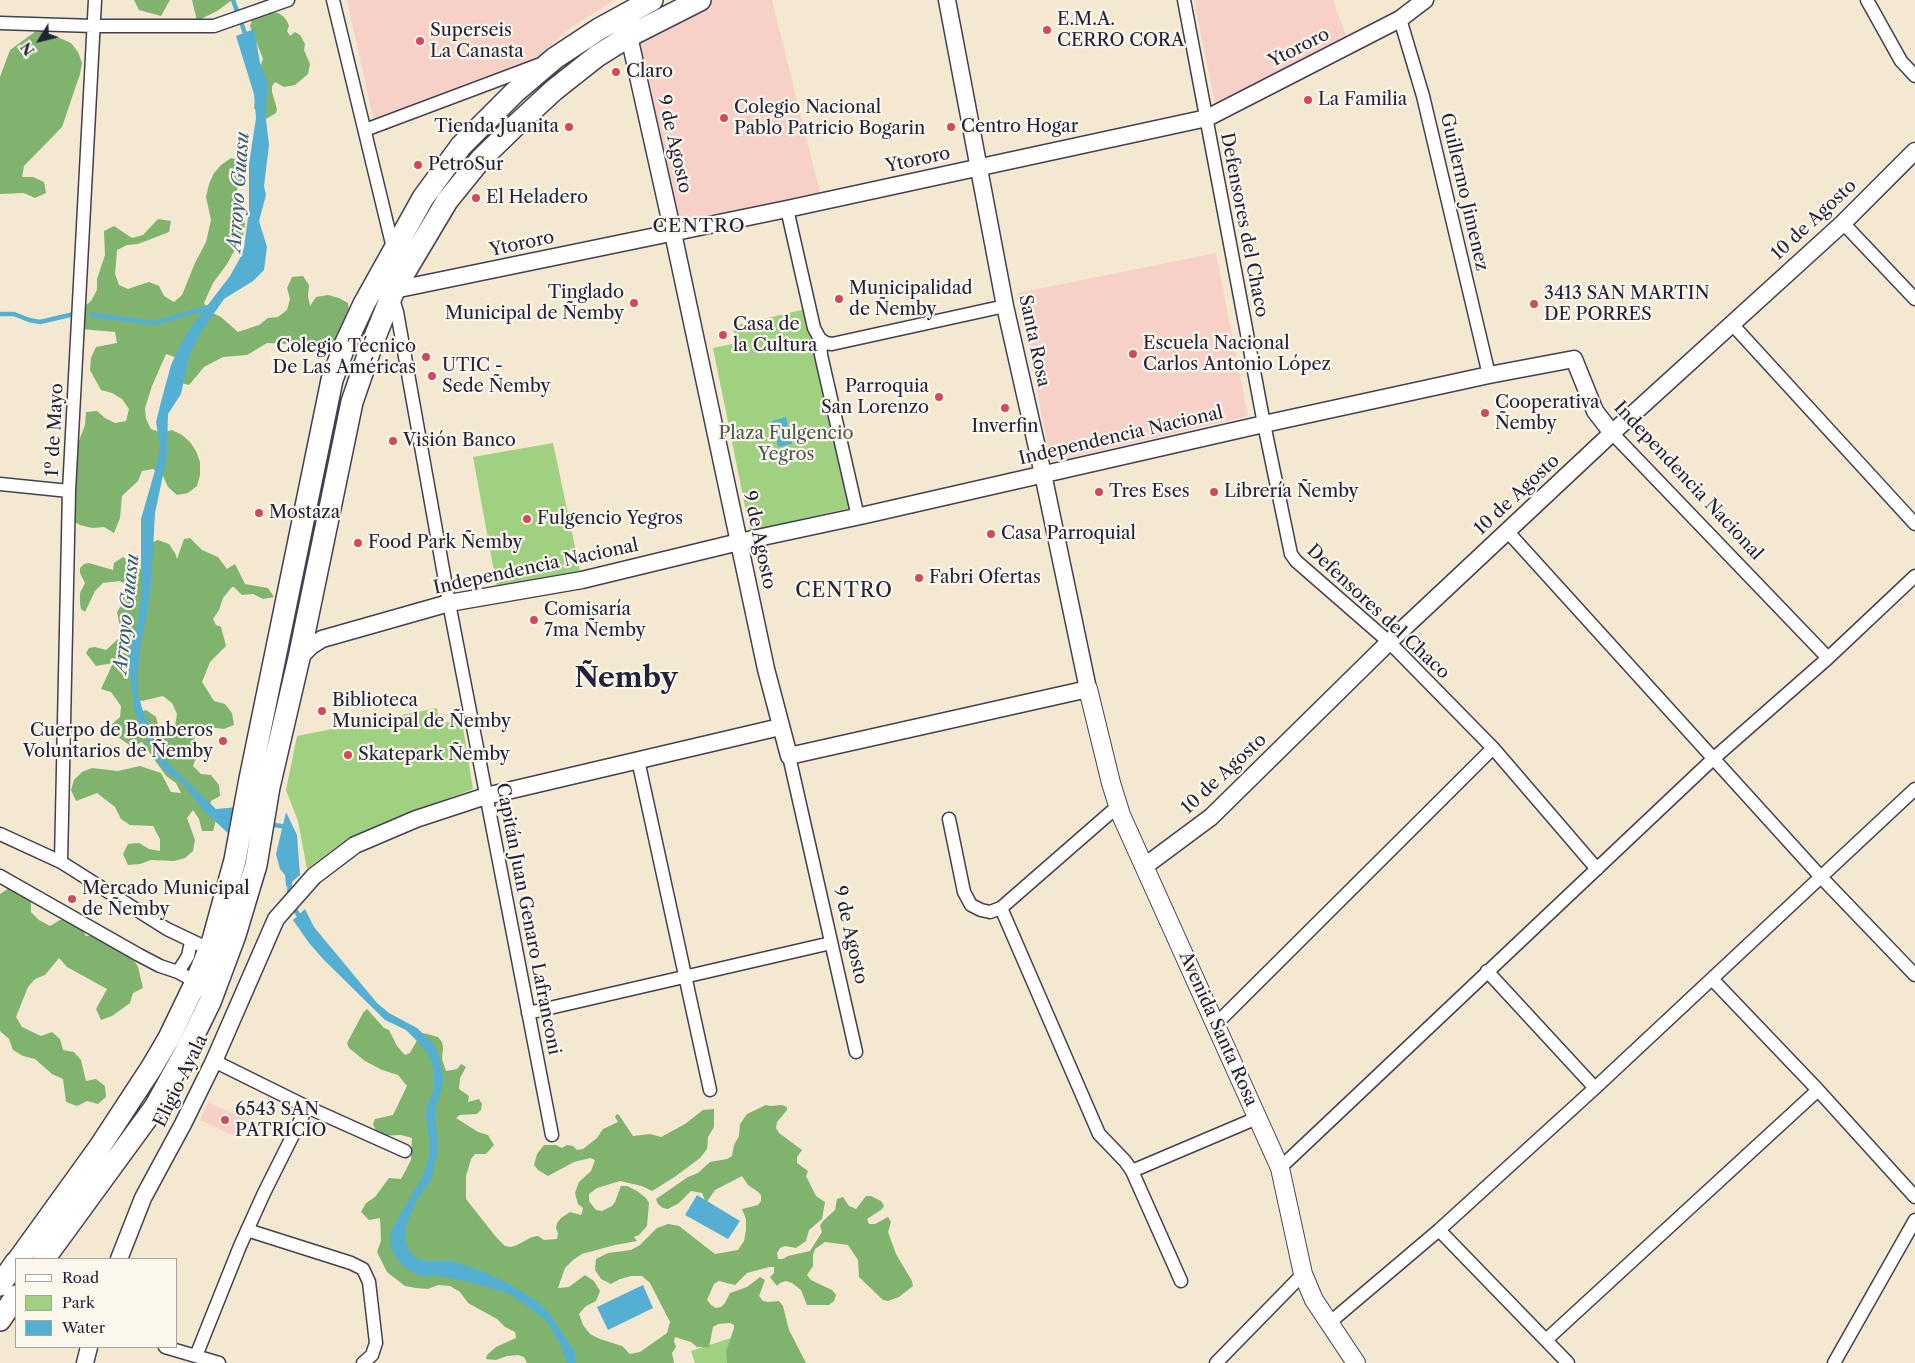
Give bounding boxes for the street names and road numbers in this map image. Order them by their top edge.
street label: Ytororo [1265,23,1333,73]
street label: 9 de Agosto [652,93,696,195]
street label: Guillermo Jimenez [1435,111,1493,273]
street label: Defensores del Chaco [1216,131,1272,319]
street label: Ytororo [884,143,952,177]
street label: 10 de Agosto [1767,175,1861,265]
street label: Ytororo [488,227,556,261]
street label: Santa Rosa [1014,293,1054,389]
street label: 1º de Mayo [42,383,68,477]
street label: Independencia Nacional [1609,397,1767,565]
street label: Independencia Nacional [1017,402,1225,470]
street label: 10 de Agosto [1470,450,1564,540]
street label: 9 de Agosto [738,489,780,591]
street label: Independencia Nacional [432,535,640,599]
street label: Defensores del Chaco [1302,540,1454,684]
street label: 10 de Agosto [1177,729,1271,819]
street label: Capitán Juan Genaro Lafranconi [491,781,565,1057]
street label: 9 de Agosto [828,884,872,986]
street label: Avenida Santa Rosa [1174,948,1262,1110]
street label: Eligio Ayala [149,1031,213,1131]

